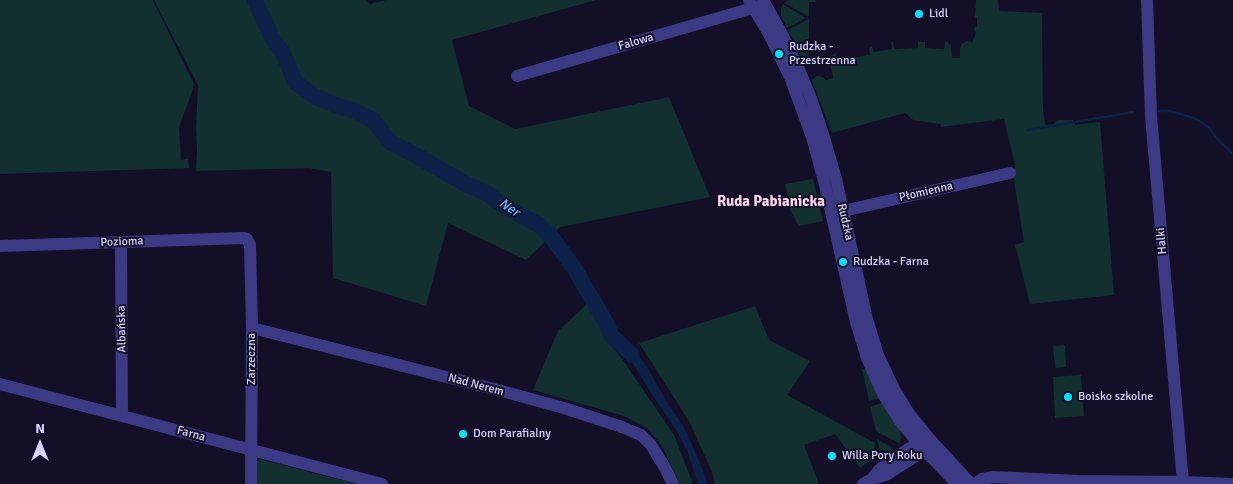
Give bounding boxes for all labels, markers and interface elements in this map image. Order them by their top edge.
place label: Lidl [929,7,948,21]
marker: Lidl [913,8,925,20]
street label: Falowa [617,30,655,54]
place label: Rudzka - Przestrzenna [789,40,856,68]
marker: Rudzka - Przestrzenna [773,48,785,60]
street label: Płomienna [898,179,954,205]
district label: Ruda Pabianicka [717,193,825,211]
water label: Ner [495,195,523,221]
street label: Rudzka [834,202,856,242]
street label: Halki [1154,227,1170,255]
street label: Pozioma [100,234,144,250]
place label: Rudzka - Farna [853,255,929,269]
marker: Rudzka - Farna [837,256,849,268]
street label: Albańska [114,305,130,353]
street label: Zarzeczna [245,333,259,385]
street label: Nad Nerem [447,371,505,399]
place label: Boisko szkolne [1078,390,1153,404]
marker: Boisko szkolne [1062,391,1074,403]
north arrow [15,419,65,469]
text: N [35,420,45,437]
street label: Farna [175,423,207,445]
place label: Dom Parafialny [473,427,551,441]
marker: Dom Parafialny [457,428,469,440]
place label: Willa Pory Roku [842,449,922,463]
marker: Willa Pory Roku [826,450,838,462]

